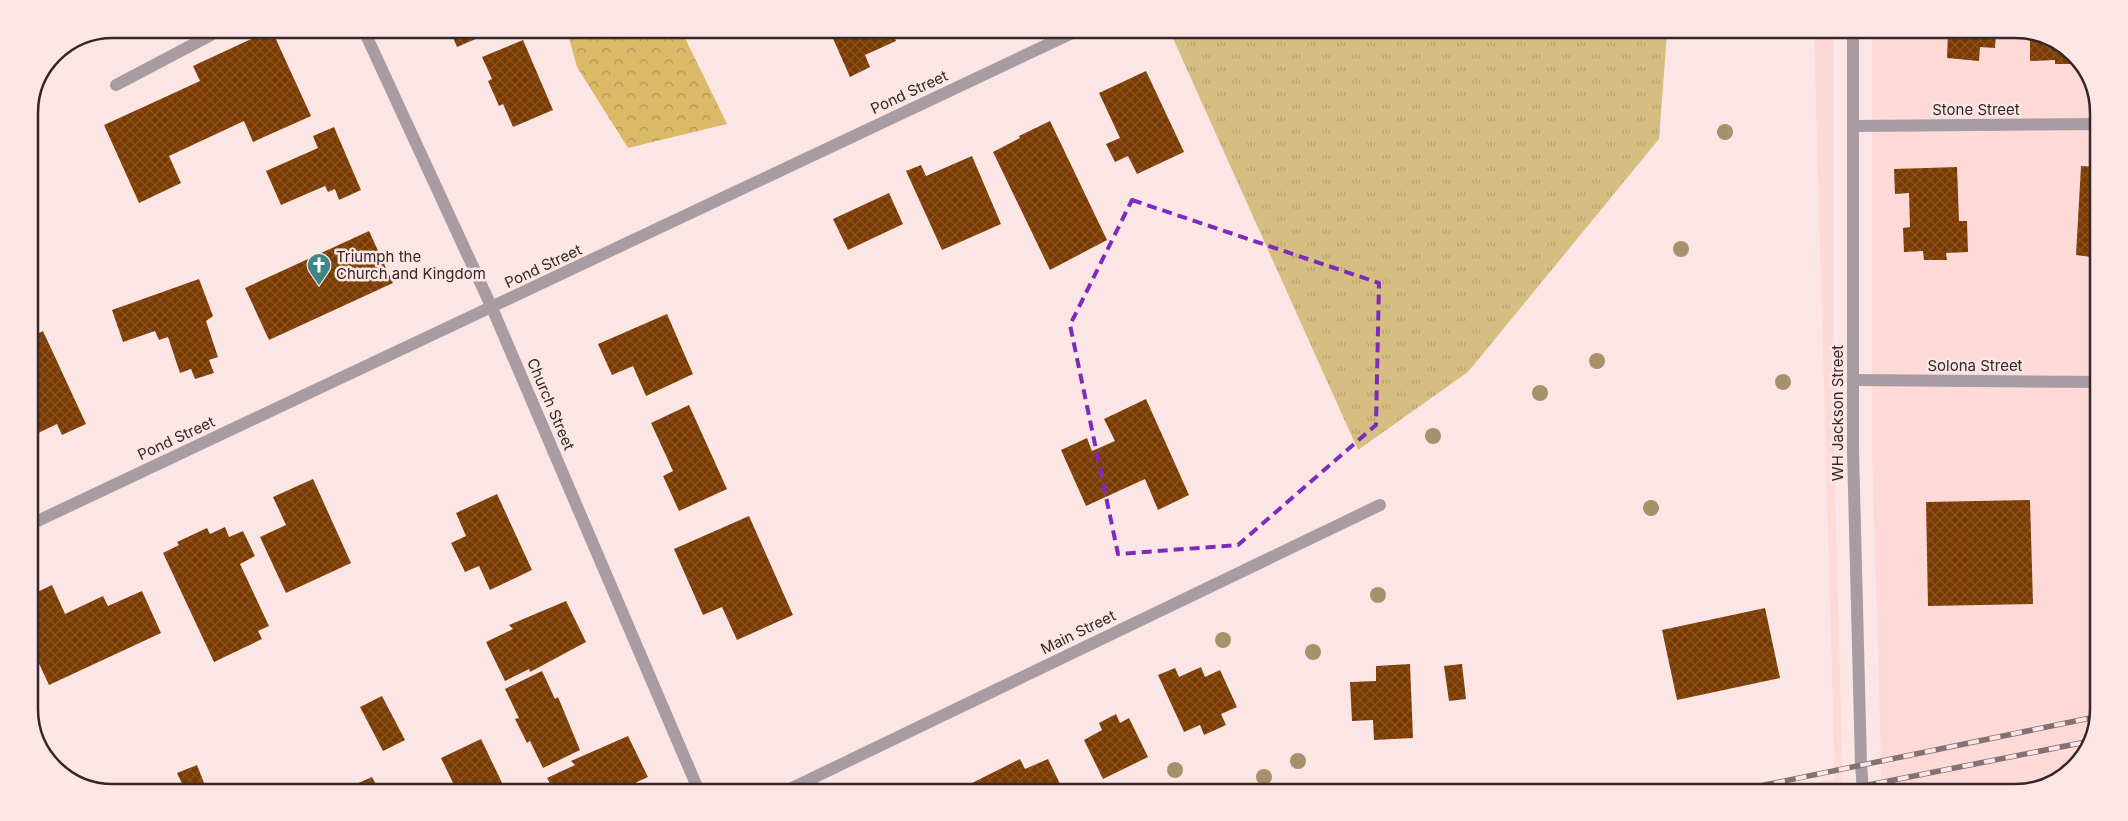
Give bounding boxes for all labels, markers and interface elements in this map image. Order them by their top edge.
street label: Pond Street [867,66,951,118]
street label: Stone Street [1932,100,2020,119]
street label: Pond Street [501,240,585,292]
place label: Triumph the Church and Kingdom [336,247,486,283]
church icon: Triumph the Church and Kingdom [306,252,332,286]
street label: WH Jackson Street [1828,345,1847,481]
street label: Church Street [523,355,579,453]
street label: Solona Street [1927,356,2023,375]
street label: Pond Street [134,412,218,464]
street label: Main Street [1037,606,1119,658]

